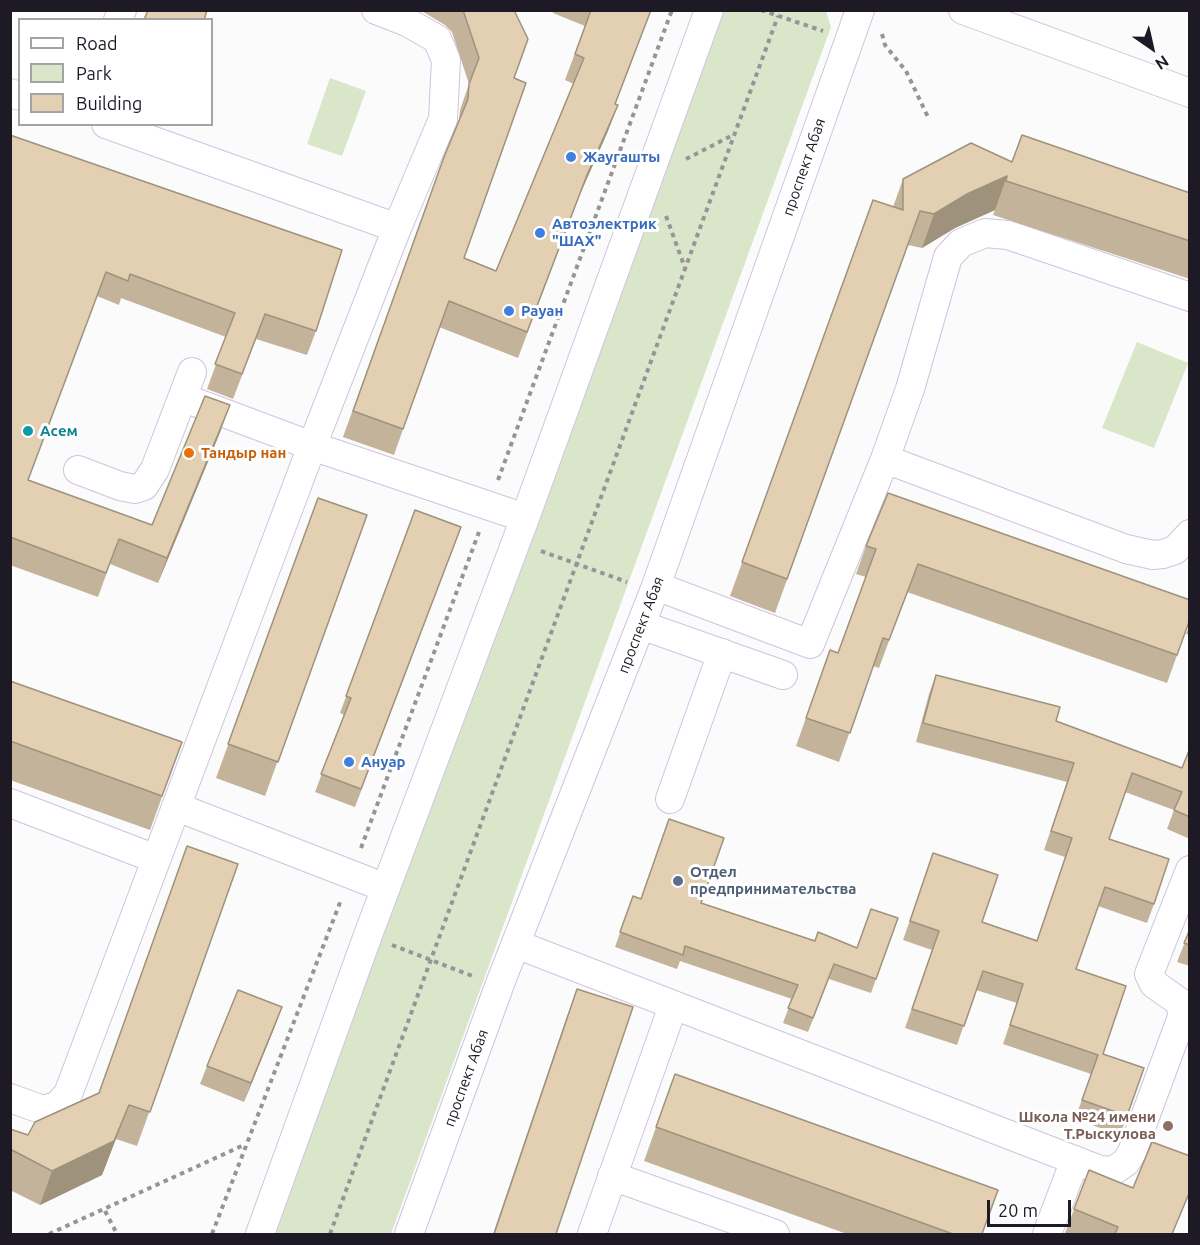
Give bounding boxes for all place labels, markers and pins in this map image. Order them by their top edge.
place label: Жаугашты [583,148,660,166]
marker: Жаугашты [564,150,578,164]
place label: Автоэлектрик "ШАХ" [552,215,656,250]
marker: Автоэлектрик "ШАХ" [533,226,547,240]
place label: Рауан [521,302,563,320]
marker: Рауан [502,304,516,318]
place label: Асем [40,422,78,440]
marker: Асем [21,424,35,438]
place label: Тандыр нан [201,444,286,462]
marker: Тандыр нан [182,446,196,460]
place label: Ануар [361,753,406,771]
marker: Ануар [342,755,356,769]
place label: Отдел предпринимательства [690,863,856,898]
marker: Отдел предпринимательства [671,874,685,888]
place label: Школа №24 имени Т.Рыскулова [1018,1108,1156,1143]
marker: Школа №24 имени Т.Рыскулова [1161,1119,1175,1133]

